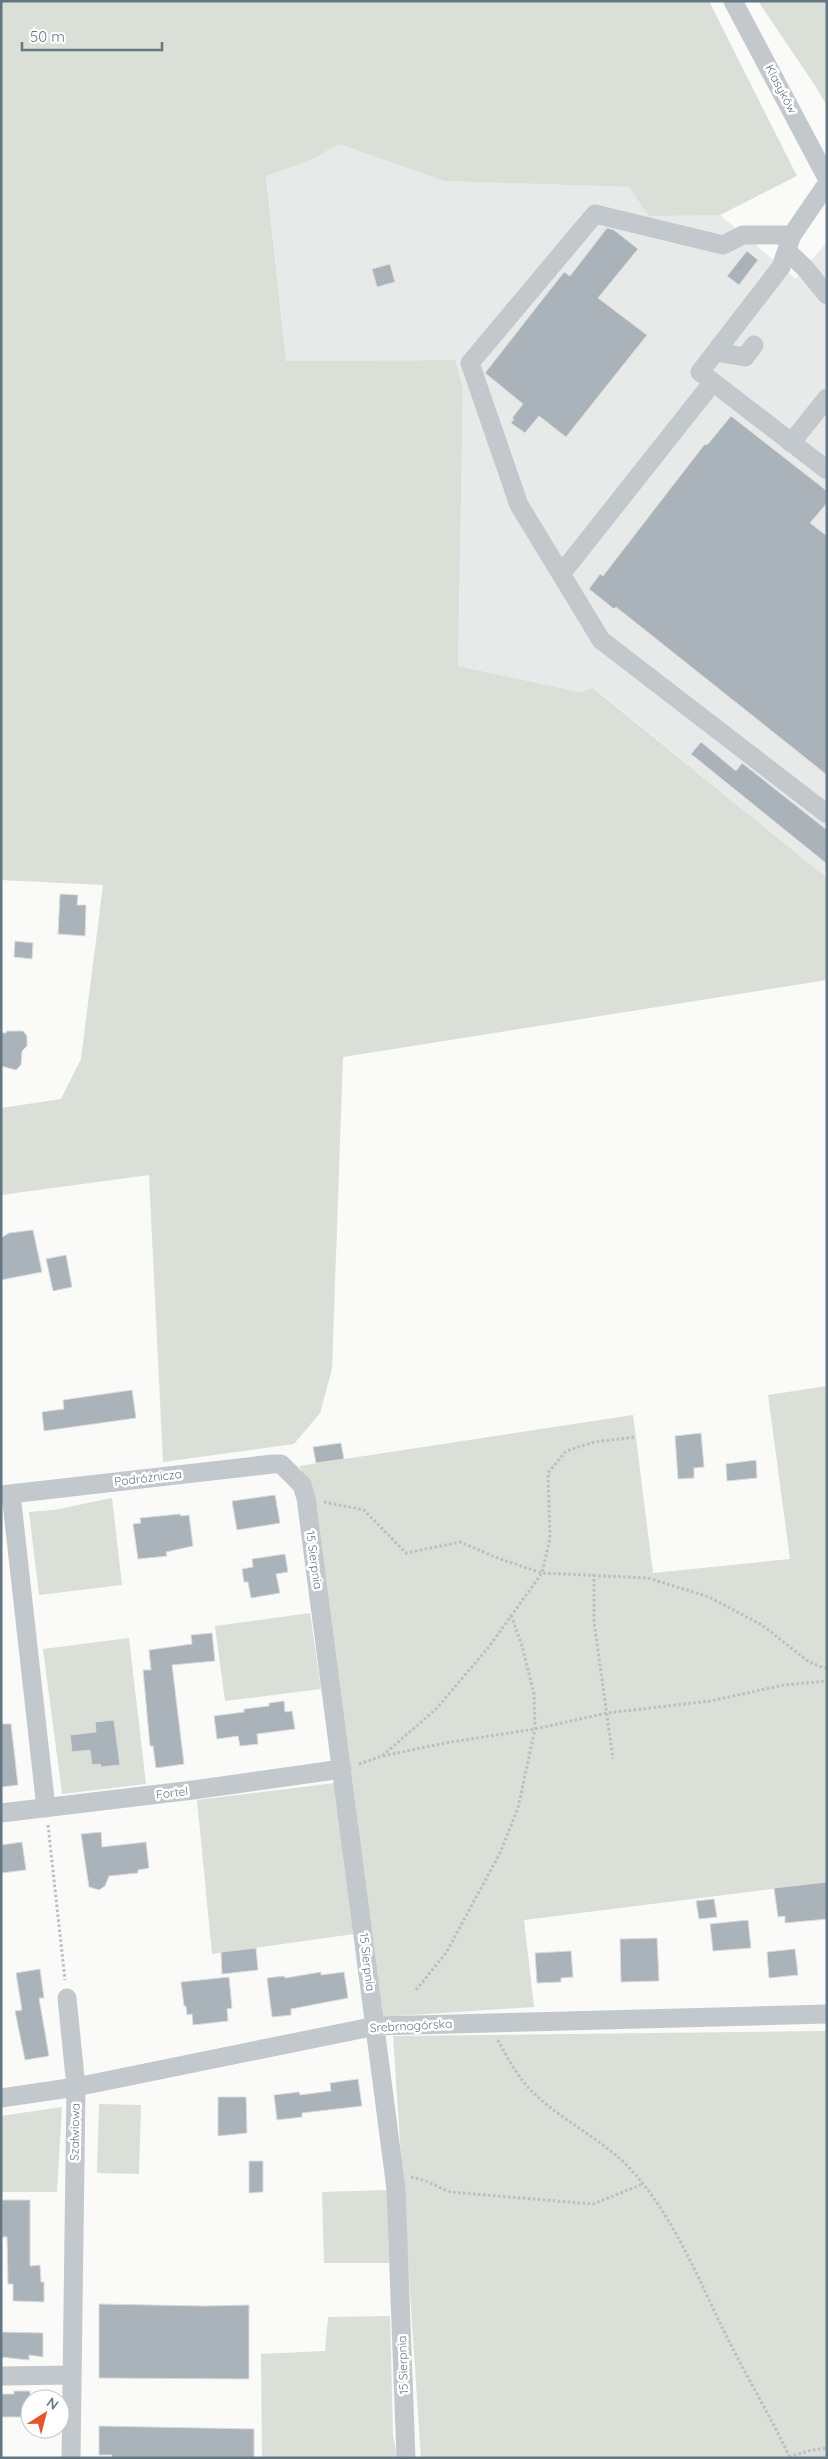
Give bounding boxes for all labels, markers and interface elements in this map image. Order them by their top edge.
scale bar [22,20,162,52]
text: 50 m [30,27,65,46]
street label: Klasyków [762,62,801,116]
street label: Podróżnicza [113,1466,183,1489]
street label: 15 Sierpnia [303,1530,326,1590]
street label: Fortel [155,1783,189,1802]
street label: 15 Sierpnia [356,1932,379,1992]
street label: Srebrnogórska [369,2016,453,2035]
street label: Szałwiowa [66,2103,83,2161]
street label: 15 Sierpnia [394,2335,411,2395]
north arrow [20,2389,70,2439]
text: N [43,2393,62,2414]

